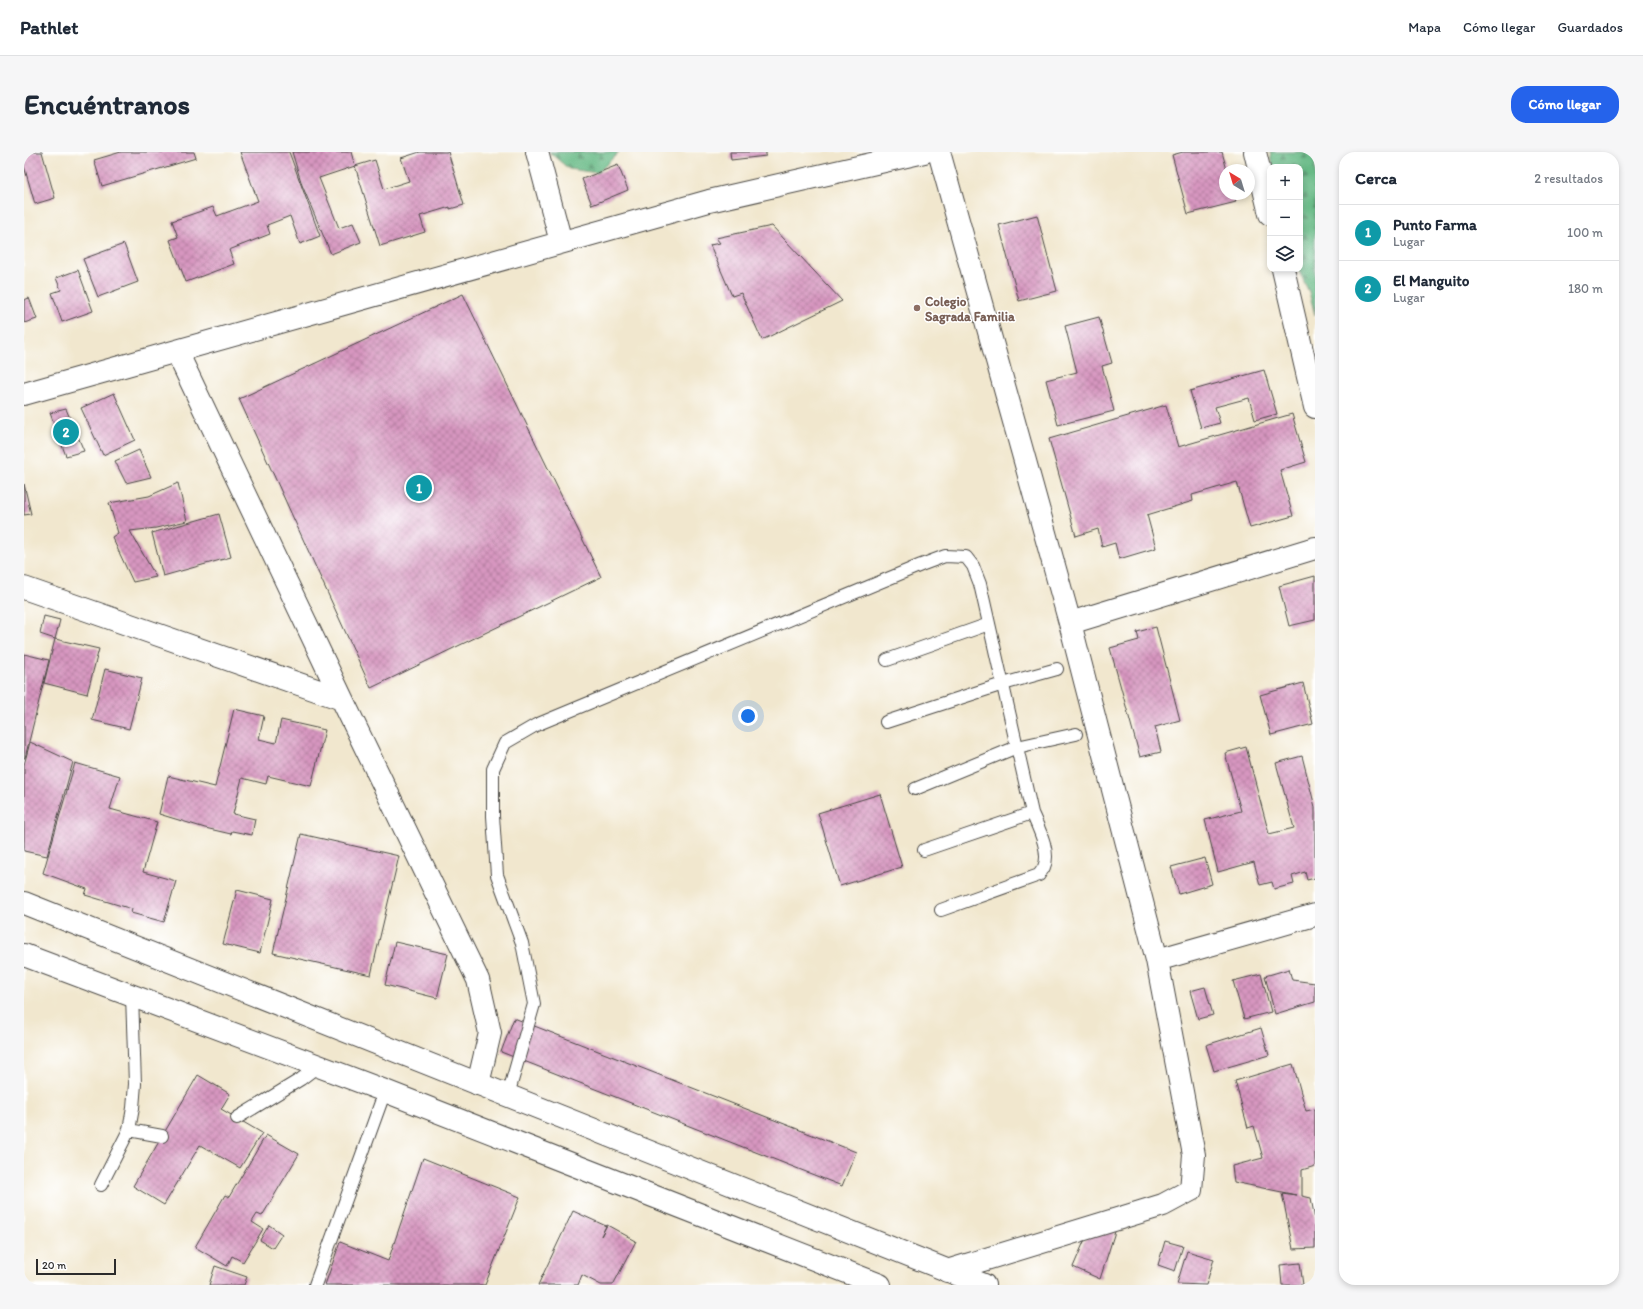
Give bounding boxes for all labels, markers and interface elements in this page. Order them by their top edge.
text: Pathlet [20,16,78,39]
text: Mapa [1408,19,1441,36]
text: Cómo llegar [1463,19,1535,36]
text: Guardados [1557,19,1623,36]
button: Cómo llegar [1511,86,1619,123]
text: Encuéntranos [24,87,190,121]
north arrow [1219,164,1255,200]
map controls [1267,164,1303,272]
button: + [1267,164,1303,200]
text: Cerca [1355,168,1397,188]
text: 2 resultados [1534,171,1603,186]
button: − [1267,200,1303,236]
text: Punto Farma [1393,216,1477,234]
text: 1 [1365,225,1371,240]
text: 100 m [1567,225,1603,240]
text: Lugar [1393,234,1425,249]
button: layers [1267,236,1303,272]
text: El Manguito [1393,272,1470,290]
text: 2 [1365,281,1371,296]
text: 180 m [1568,281,1603,296]
text: Lugar [1393,290,1425,305]
place label: Colegio Sagrada Familia [925,294,1015,325]
marker: Colegio Sagrada Familia [912,303,922,313]
pin: 2 [53,417,79,447]
pin: 1 [406,473,432,503]
your location [738,706,758,726]
scale bar [36,1257,116,1276]
text: 20 m [42,1259,66,1272]

